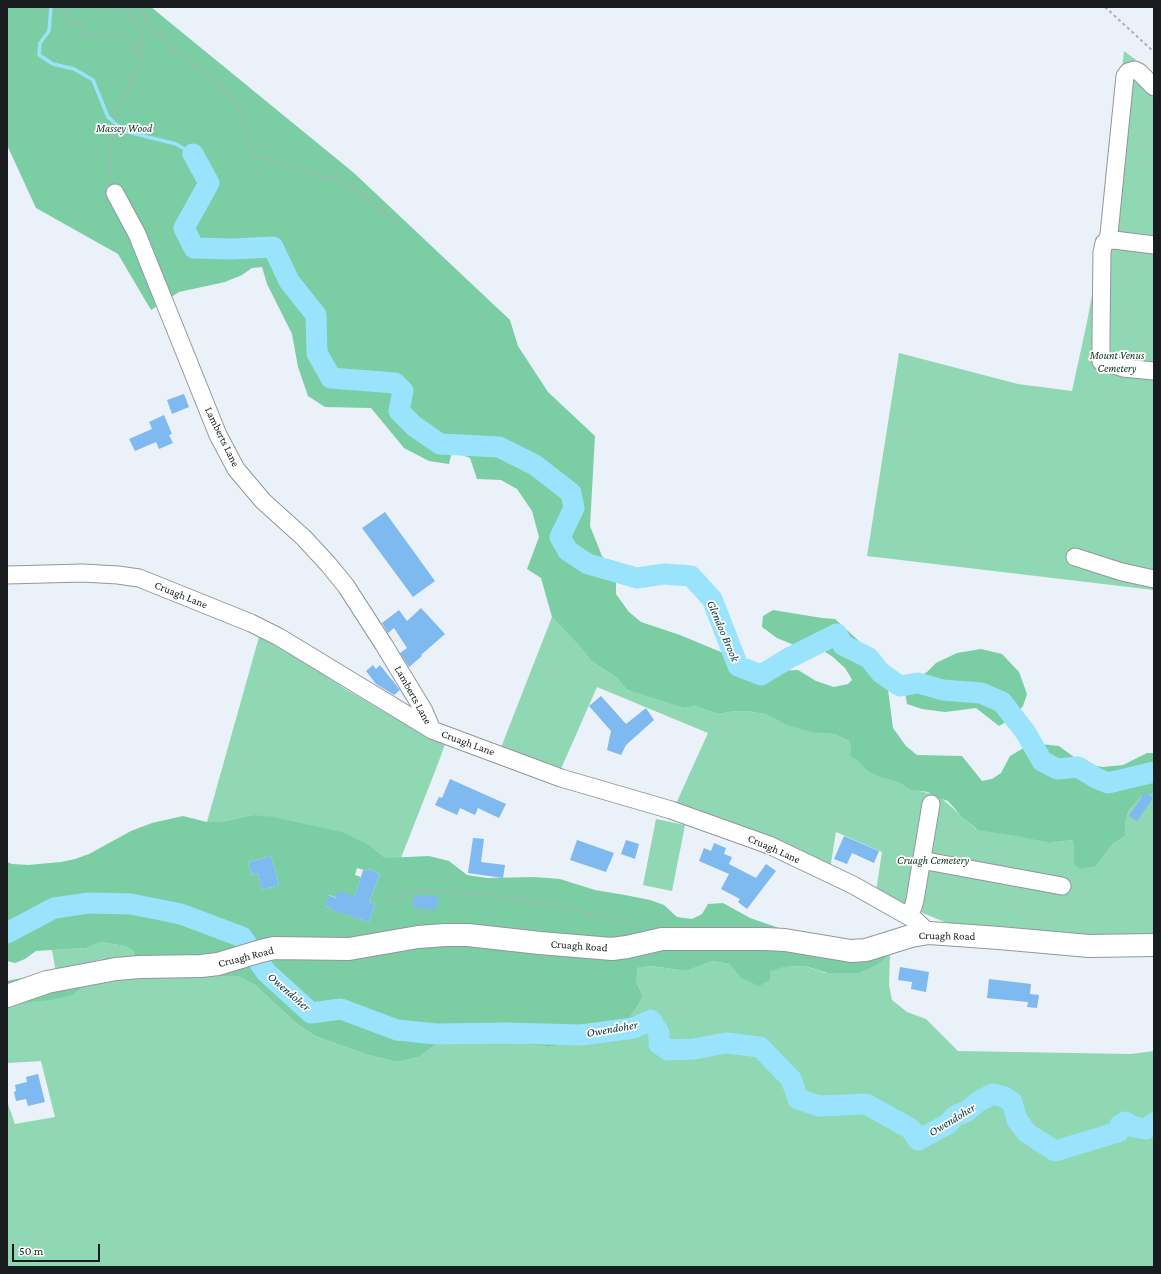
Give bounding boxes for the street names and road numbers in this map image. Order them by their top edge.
street label: Lamberts Lane [202,405,242,469]
street label: Cruagh Lane [153,578,209,612]
street label: Lamberts Lane [391,663,435,727]
street label: Cruagh Lane [439,727,497,759]
street label: Cruagh Lane [746,832,802,866]
street label: Cruagh Road [918,929,976,943]
street label: Cruagh Road [550,937,608,955]
street label: Cruagh Road [217,944,275,970]

